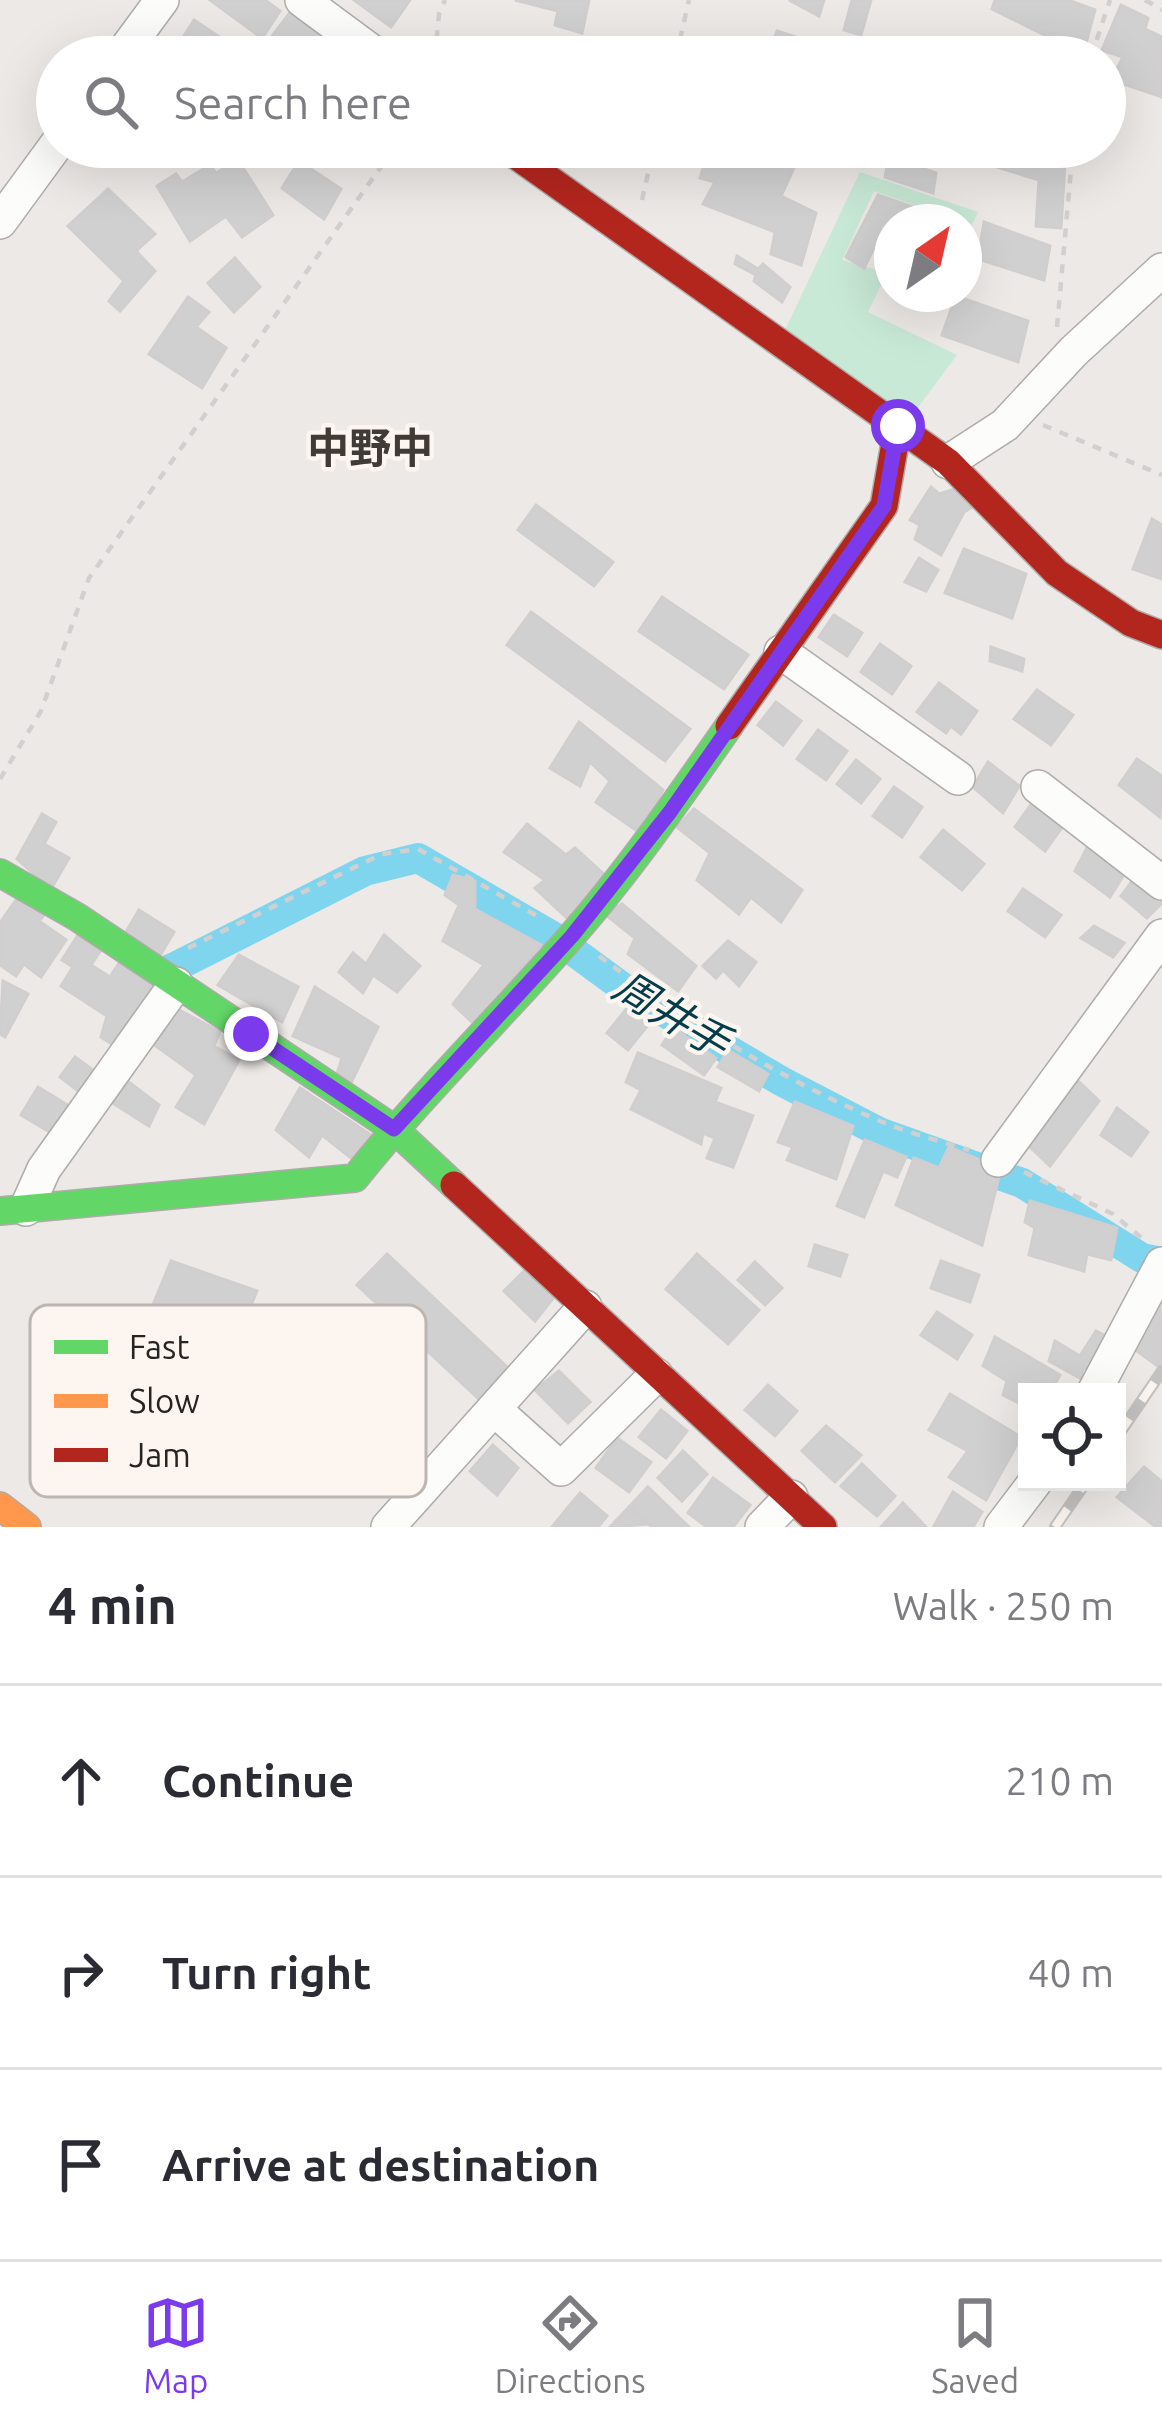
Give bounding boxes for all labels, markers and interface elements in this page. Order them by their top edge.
search box [36,36,1126,168]
icon: search [78,69,144,135]
text: Search here [174,77,412,128]
north arrow [874,204,982,312]
route start [871,399,925,453]
district label: 中野中 [307,424,433,471]
water label: 周井手 [606,961,741,1068]
route end [224,1007,278,1061]
legend [30,1305,426,1497]
text: Fast [129,1328,189,1365]
text: Slow [129,1382,200,1419]
map controls [1018,1383,1126,1491]
button: locate [1018,1383,1126,1491]
text: Jam [129,1436,191,1473]
text: 4 min [48,1576,177,1634]
text: Walk · 250 m [893,1584,1114,1627]
icon: ahead [48,1748,114,1814]
text: Continue [162,1755,354,1806]
text: 210 m [1005,1759,1114,1802]
icon: right [48,1940,114,2006]
text: Turn right [162,1947,371,1998]
text: 40 m [1027,1951,1114,1994]
icon: arrive [48,2132,114,2198]
text: Arrive at destination [162,2139,599,2190]
tab: Map [143,2290,209,2399]
tab: Directions [495,2290,645,2399]
tab: Saved [931,2290,1019,2399]

